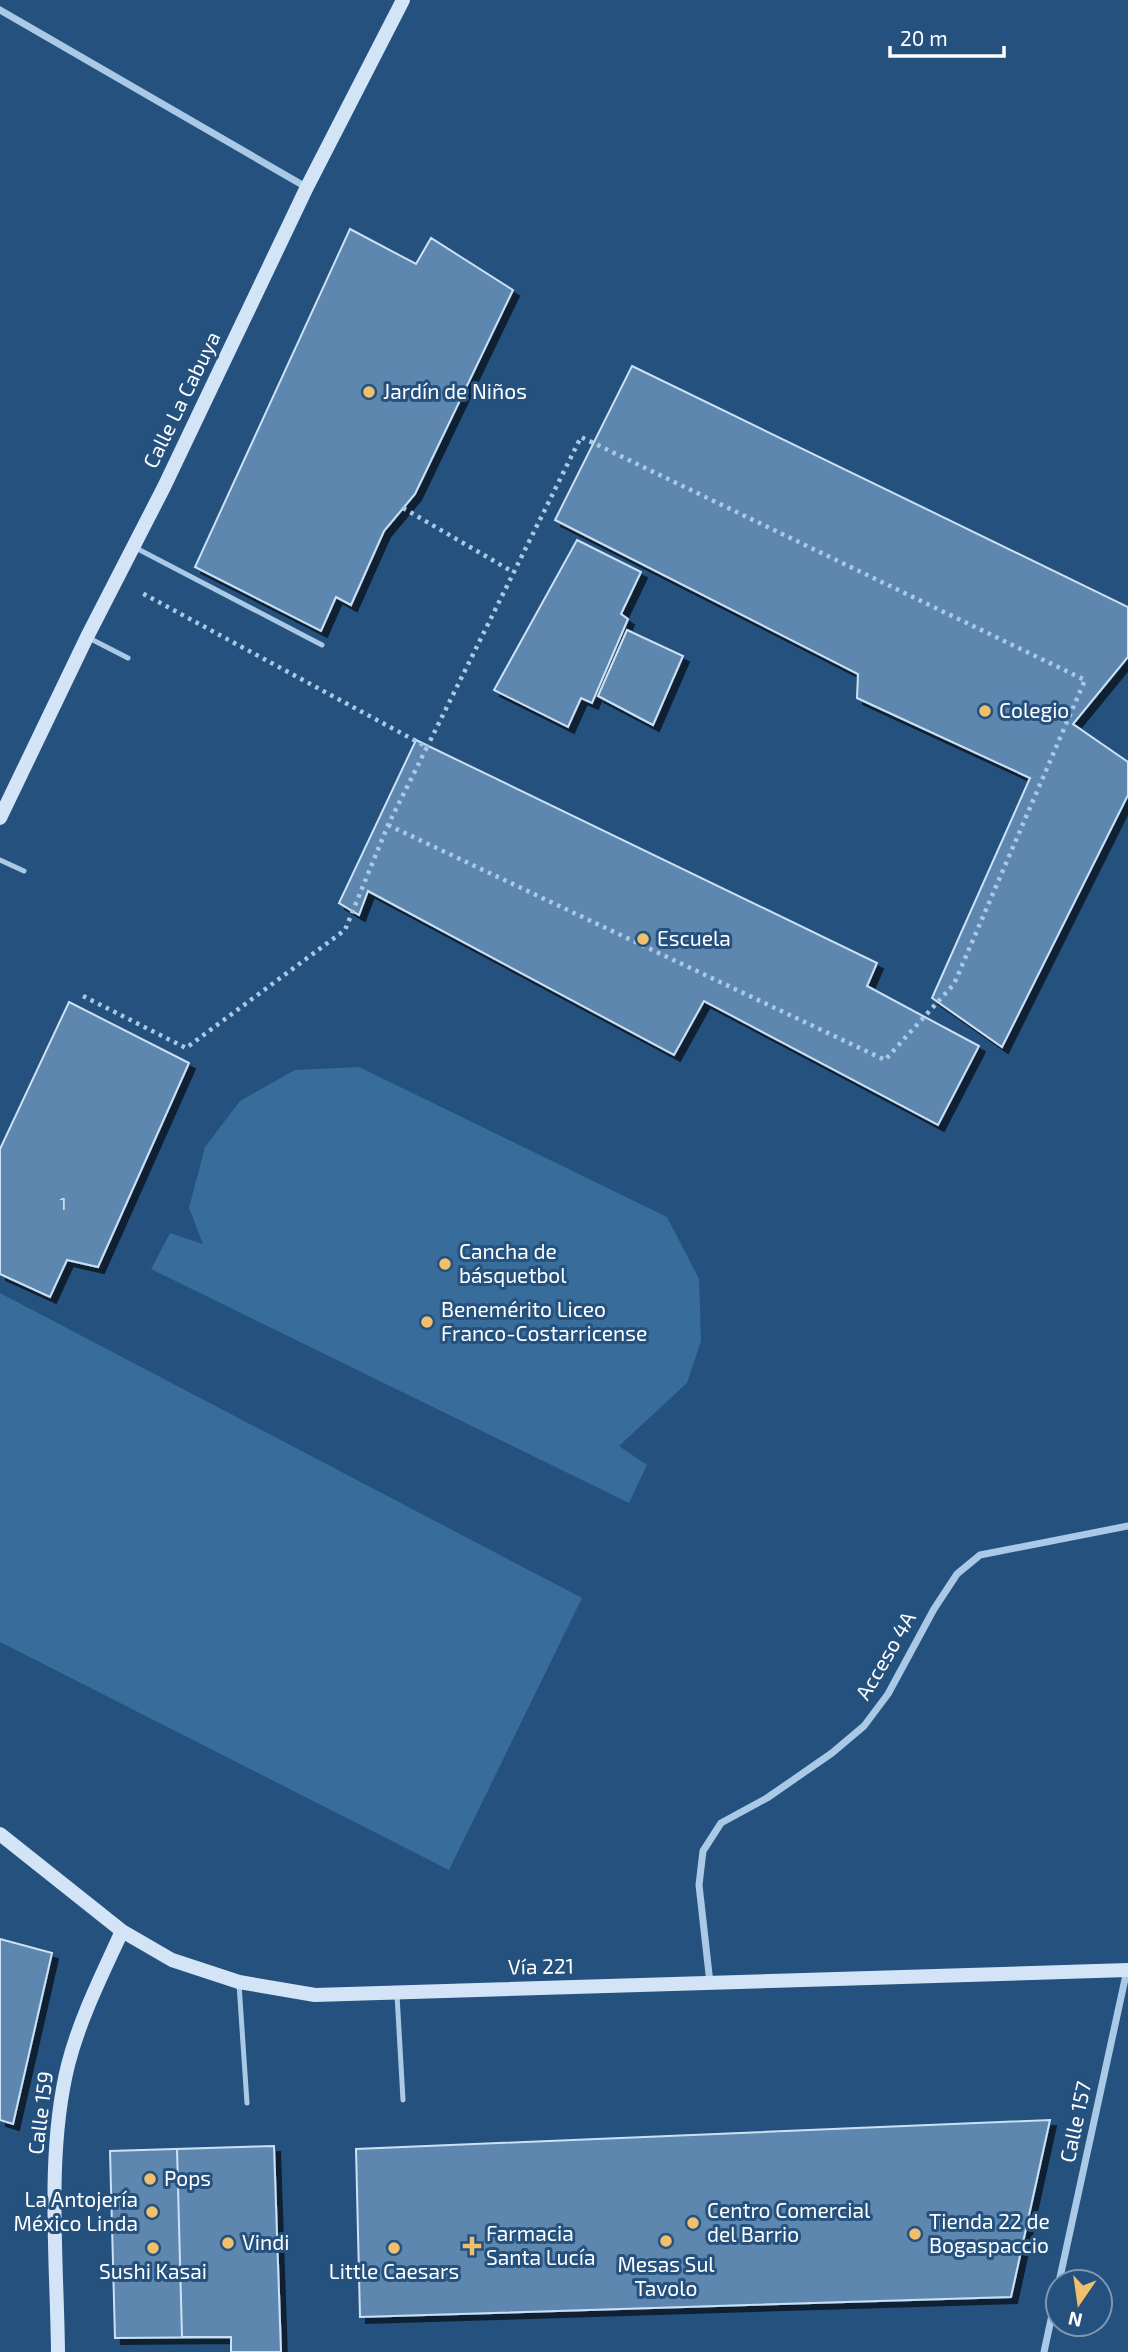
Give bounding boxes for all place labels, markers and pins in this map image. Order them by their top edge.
place label: Jardín de Niños [383,378,527,403]
marker: Jardín de Niños [361,384,377,400]
place label: Colegio [999,697,1069,722]
marker: Colegio [977,703,993,719]
place label: Escuela [657,925,731,950]
marker: Escuela [635,931,651,947]
place label: Cancha de básquetbol [459,1238,567,1287]
marker: Cancha de básquetbol [437,1256,453,1272]
place label: Benemérito Liceo Franco-Costarricense [441,1296,647,1345]
marker: Benemérito Liceo Franco-Costarricense [419,1314,435,1330]
place label: Pops [164,2165,211,2190]
marker: Pops [142,2171,158,2187]
place label: La Antojería México Linda [14,2186,138,2235]
place label: Centro Comercial del Barrio [707,2197,871,2246]
marker: La Antojería México Linda [144,2204,160,2220]
place label: Tienda 22 de Bogaspaccio [929,2208,1050,2257]
marker: Centro Comercial del Barrio [685,2215,701,2231]
place label: Farmacia Santa Lucía [486,2220,596,2269]
marker: Tienda 22 de Bogaspaccio [907,2226,923,2242]
place label: Vindi [242,2229,289,2254]
marker: Mesas Sul Tavolo [658,2233,674,2249]
marker: Vindi [220,2235,236,2251]
marker: Farmacia Santa Lucía [464,2238,480,2254]
marker: Sushi Kasai [145,2240,161,2256]
marker: Little Caesars [386,2240,402,2256]
place label: Mesas Sul Tavolo [617,2251,715,2300]
place label: Sushi Kasai [99,2258,207,2283]
place label: Little Caesars [329,2258,459,2283]

